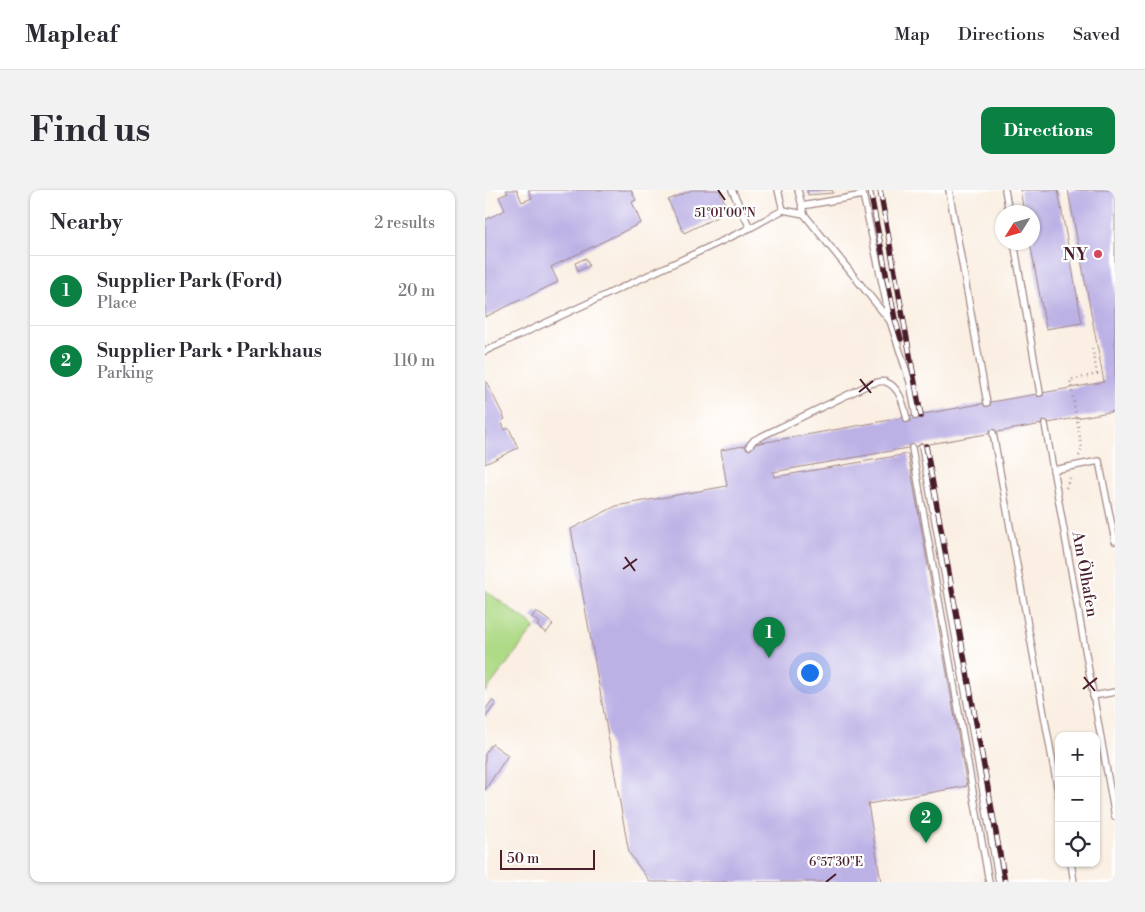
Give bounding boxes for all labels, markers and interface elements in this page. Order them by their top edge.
text: Mapleaf [25,20,118,50]
text: Map [894,23,930,46]
text: Directions [958,23,1045,46]
text: Saved [1073,23,1120,46]
button: Directions [981,107,1115,154]
text: Find us [30,109,150,152]
north arrow [995,205,1040,250]
text: 51°01'00"N [694,206,756,221]
text: Nearby [50,210,123,236]
text: 2 results [374,213,435,233]
place label: NY [1063,245,1089,265]
marker: NY [1092,248,1104,260]
text: Supplier Park (Ford) [97,269,282,293]
text: 1 [62,281,70,301]
text: 20 m [398,281,435,301]
text: Place [97,293,137,313]
text: Supplier Park • Parkhaus [97,339,322,363]
text: 2 [61,351,71,371]
text: 110 m [393,351,435,371]
text: Parking [97,363,153,383]
street label: Am Ölhafen [1068,529,1104,619]
pin: 1 [753,617,785,658]
your location [797,660,823,686]
map controls [1055,732,1100,867]
button: + [1055,732,1100,777]
button: − [1055,777,1100,822]
pin: 2 [910,802,942,843]
button: locate [1055,822,1100,867]
scale bar [500,847,595,870]
text: 50 m [507,850,539,868]
text: 6°57'30"E [809,855,863,870]

